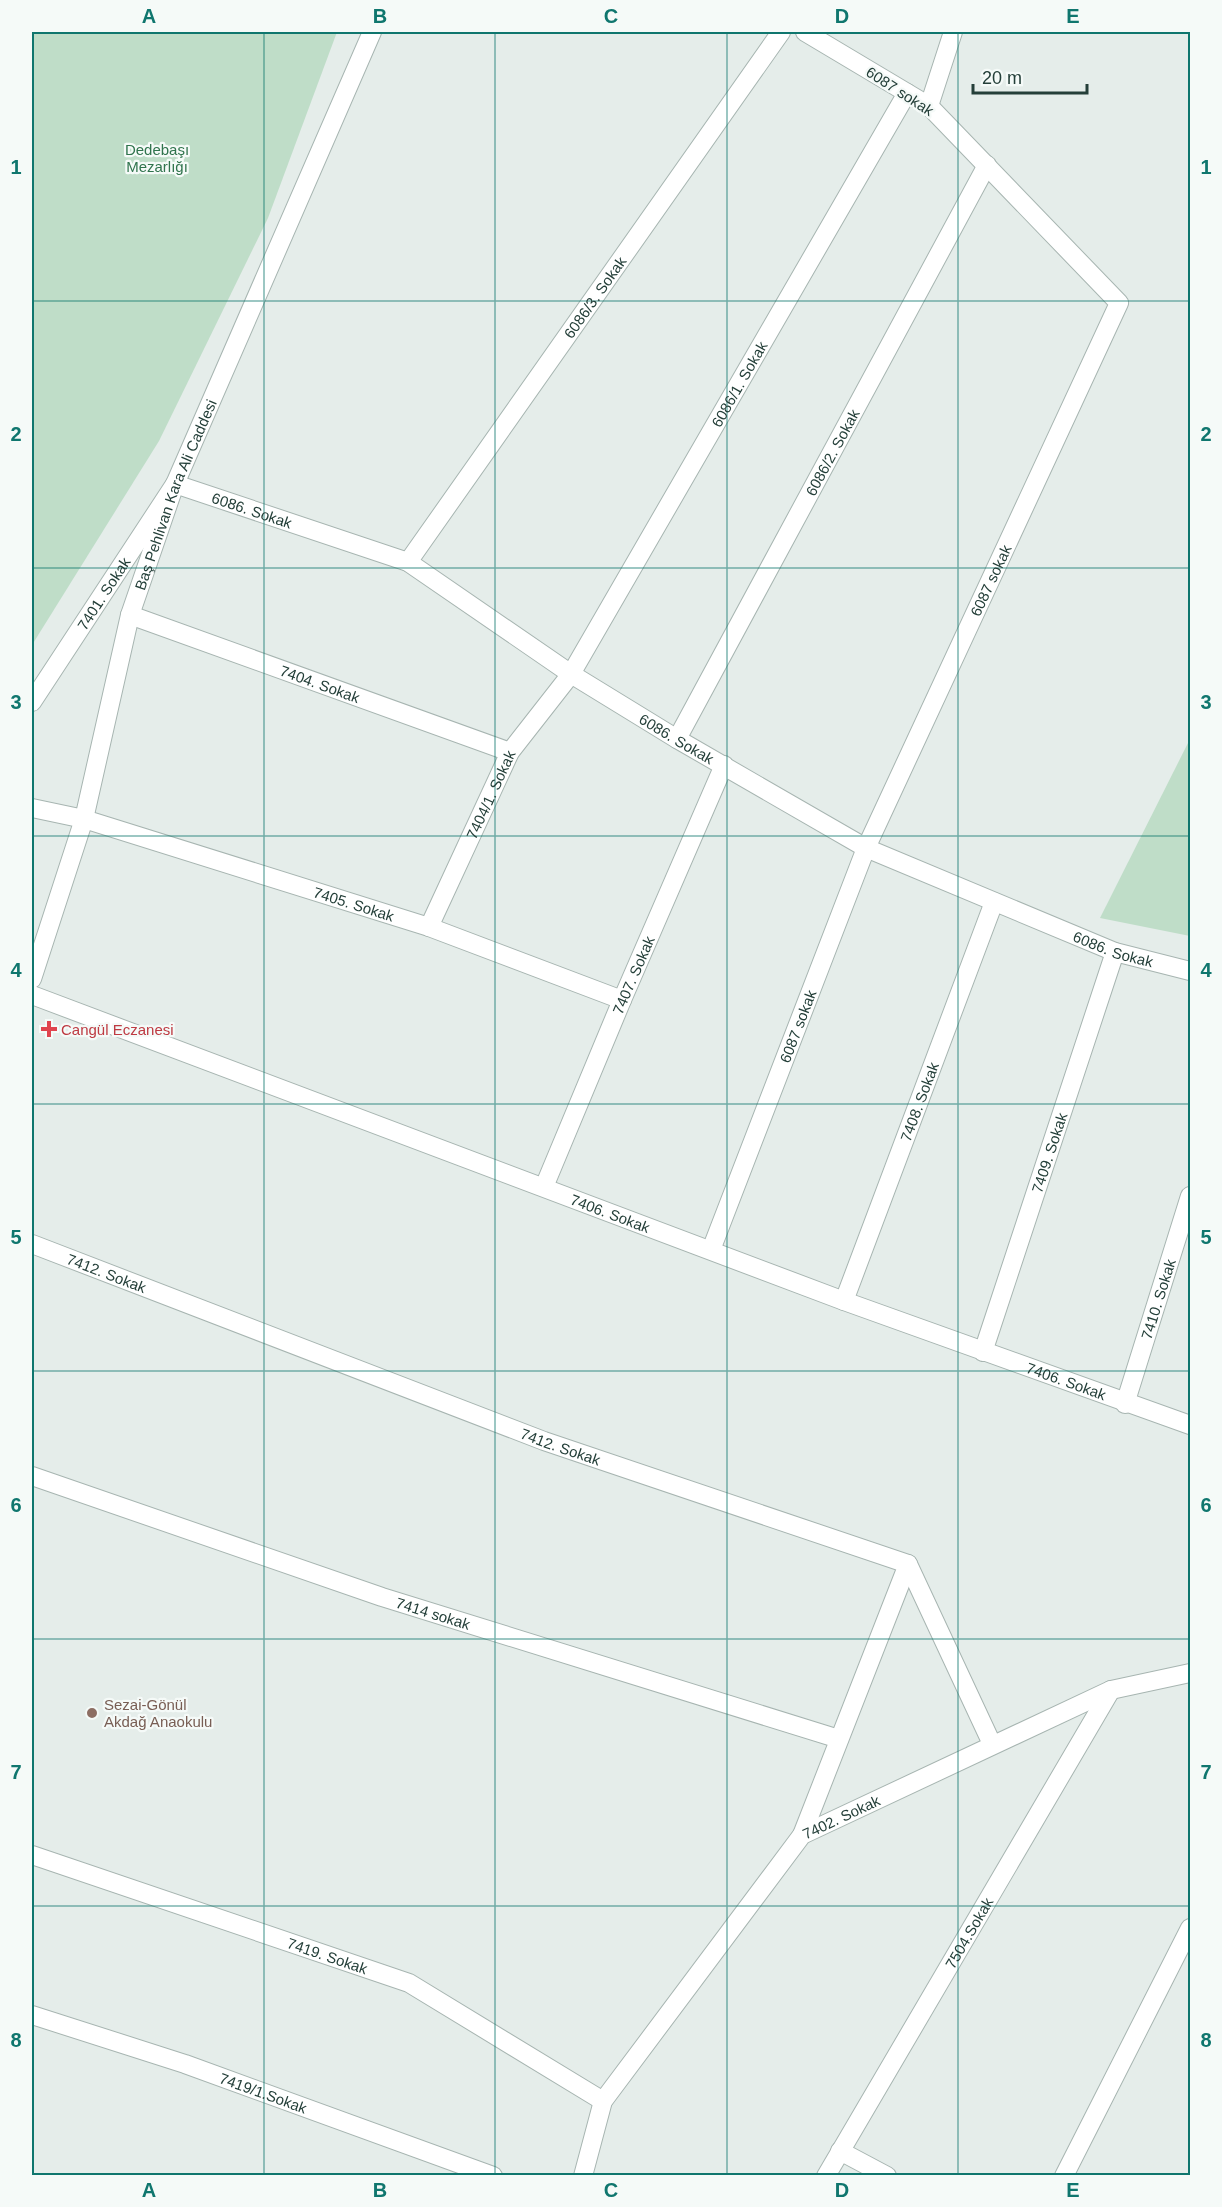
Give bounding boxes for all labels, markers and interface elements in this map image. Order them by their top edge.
text: A [142,5,156,27]
text: B [373,5,387,27]
text: C [604,5,618,27]
text: D [835,5,849,27]
text: E [1066,5,1080,27]
scale bar [973,57,1087,95]
street label: 6087 sokak [863,63,937,119]
text: 20 m [982,68,1022,88]
park label: Dedebaşı Mezarlığı [125,141,189,175]
text: 1 [10,156,22,178]
text: 1 [1200,156,1212,178]
street label: 6086/3. Sokak [560,253,629,341]
street label: 6086/1. Sokak [707,338,770,430]
street label: Baş Pehlivan Kara Ali Caddesi [131,397,219,592]
street label: 6086/2. Sokak [802,405,862,498]
text: 2 [10,423,22,445]
text: 2 [1200,423,1212,445]
street label: 6086. Sokak [210,489,295,531]
street label: 6087 sokak [966,541,1014,619]
street label: 7401. Sokak [73,553,134,633]
street label: 7404. Sokak [278,661,363,706]
text: 3 [10,691,22,713]
text: 3 [1200,691,1212,713]
street label: 6086. Sokak [637,710,717,767]
street label: 7404/1. Sokak [462,747,518,842]
street label: 7405. Sokak [312,883,397,924]
street label: 6086. Sokak [1071,927,1156,970]
street label: 7407. Sokak [609,933,658,1016]
text: 4 [10,959,22,981]
text: 4 [1200,959,1212,981]
street label: 6087 sokak [776,987,819,1065]
place label: Cangül Eczanesi [61,1021,174,1038]
marker: Cangül Eczanesi [42,1022,56,1036]
street label: 7408. Sokak [896,1059,942,1144]
street label: 7409. Sokak [1028,1110,1070,1195]
street label: 7406. Sokak [568,1190,653,1236]
text: 5 [10,1226,22,1248]
text: 5 [1200,1226,1212,1248]
street label: 7412. Sokak [65,1250,149,1296]
street label: 7410. Sokak [1137,1256,1179,1341]
street label: 7406. Sokak [1024,1359,1109,1403]
street label: 7412. Sokak [518,1424,603,1468]
text: 6 [10,1494,22,1516]
text: 6 [1200,1494,1212,1516]
street label: 7414 sokak [394,1593,473,1633]
place label: Sezai-Gönül Akdağ Anaokulu [104,1696,212,1730]
marker: Sezai-Gönül Akdağ Anaokulu [85,1706,99,1720]
text: 7 [10,1761,22,1783]
text: 7 [1200,1761,1212,1783]
street label: 7402. Sokak [800,1791,883,1842]
street label: 7504.Sokak [941,1894,996,1971]
street label: 7419. Sokak [285,1934,370,1977]
text: 8 [10,2029,22,2051]
text: 8 [1200,2029,1212,2051]
street label: 7419/1.Sokak [217,2069,310,2116]
text: A [142,2179,156,2201]
text: B [373,2179,387,2201]
text: C [604,2179,618,2201]
text: D [835,2179,849,2201]
text: E [1066,2179,1080,2201]

